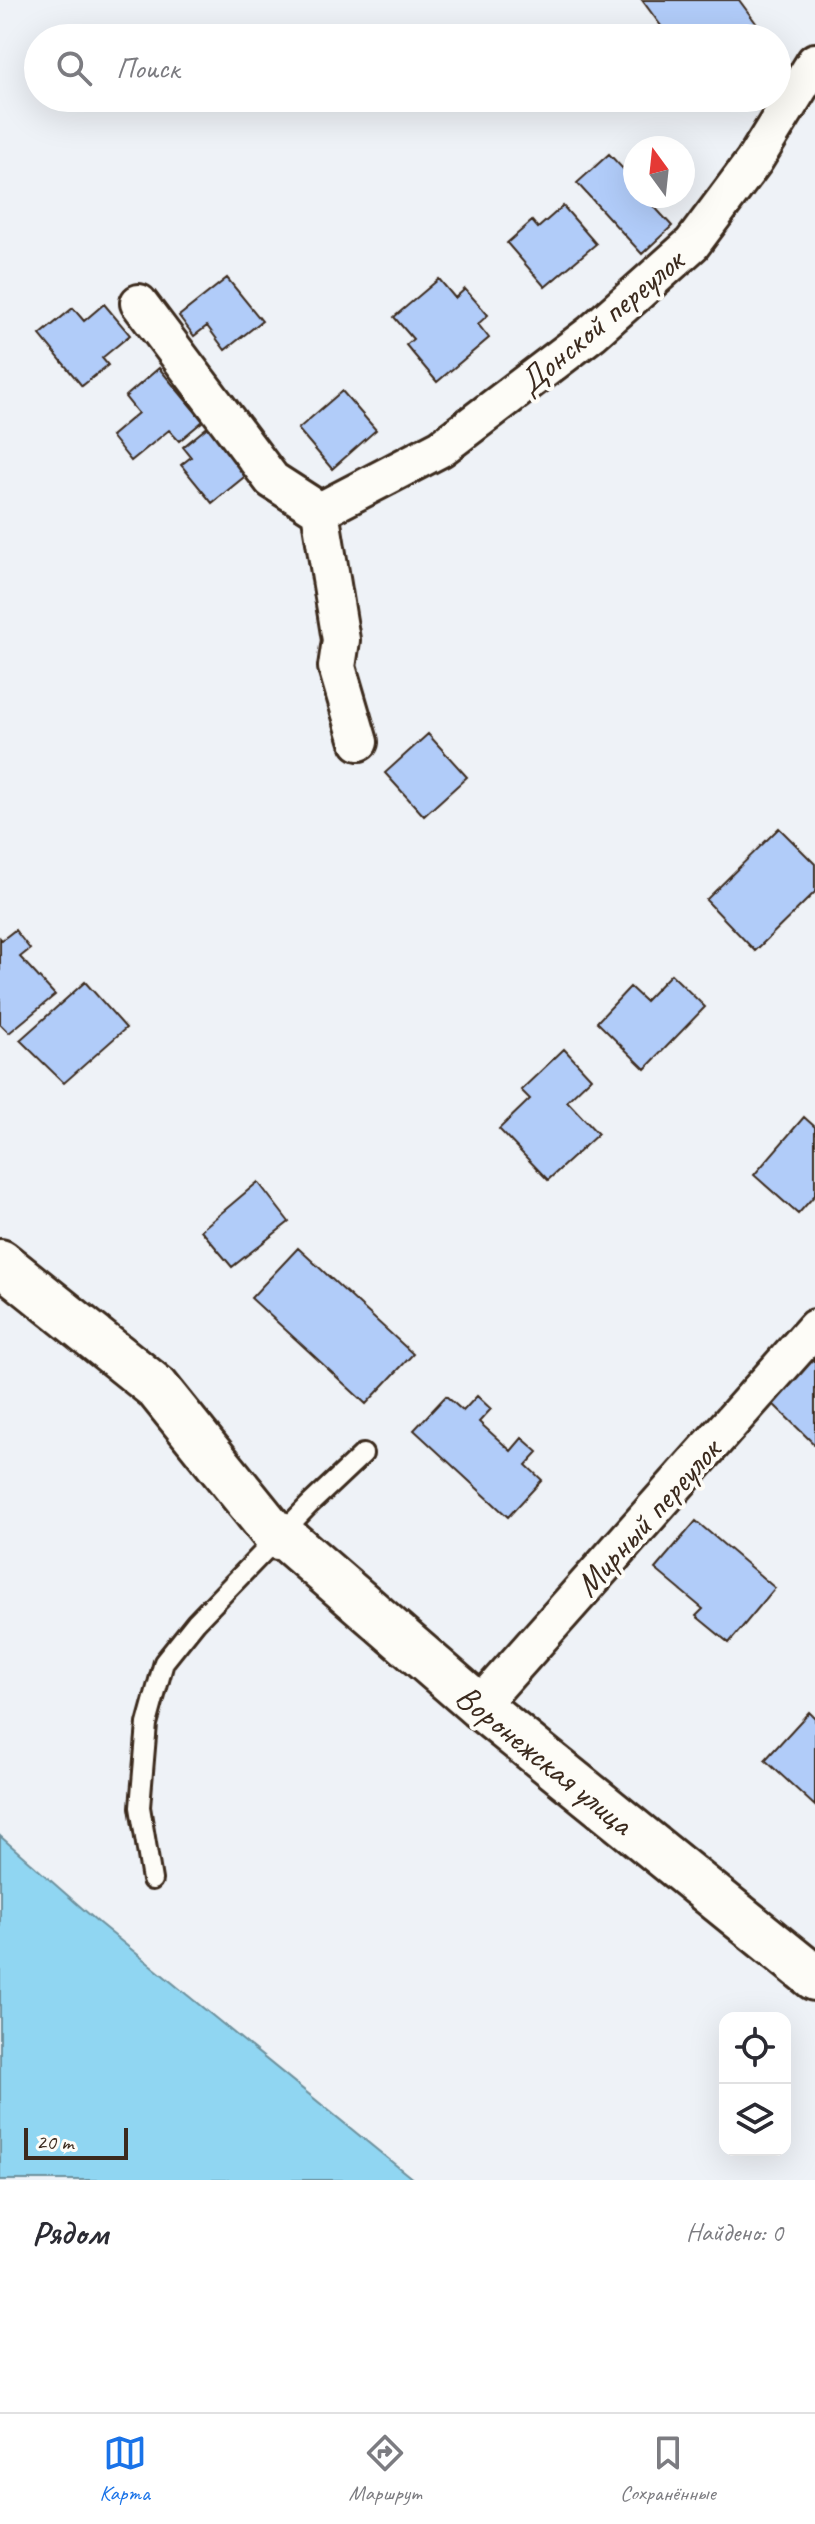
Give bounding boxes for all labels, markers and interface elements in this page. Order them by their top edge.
search box [24,24,791,112]
icon: search [52,46,96,90]
text: Поиск [116,49,179,87]
north arrow [623,136,695,208]
street label: Донской переулок [509,237,695,403]
street label: Мирный переулок [565,1427,732,1605]
street label: Воронежская улица [447,1675,644,1846]
map controls [719,2012,791,2156]
button: locate [719,2012,791,2084]
button: layers [719,2084,791,2156]
scale bar [24,2124,128,2160]
text: 20 m [36,2128,73,2156]
text: Рядом [32,2211,108,2254]
text: Найдено: 0 [686,2216,783,2249]
tab: Карта [99,2431,150,2507]
tab: Маршрут [349,2431,421,2507]
tab: Сохранённые [620,2431,716,2507]

